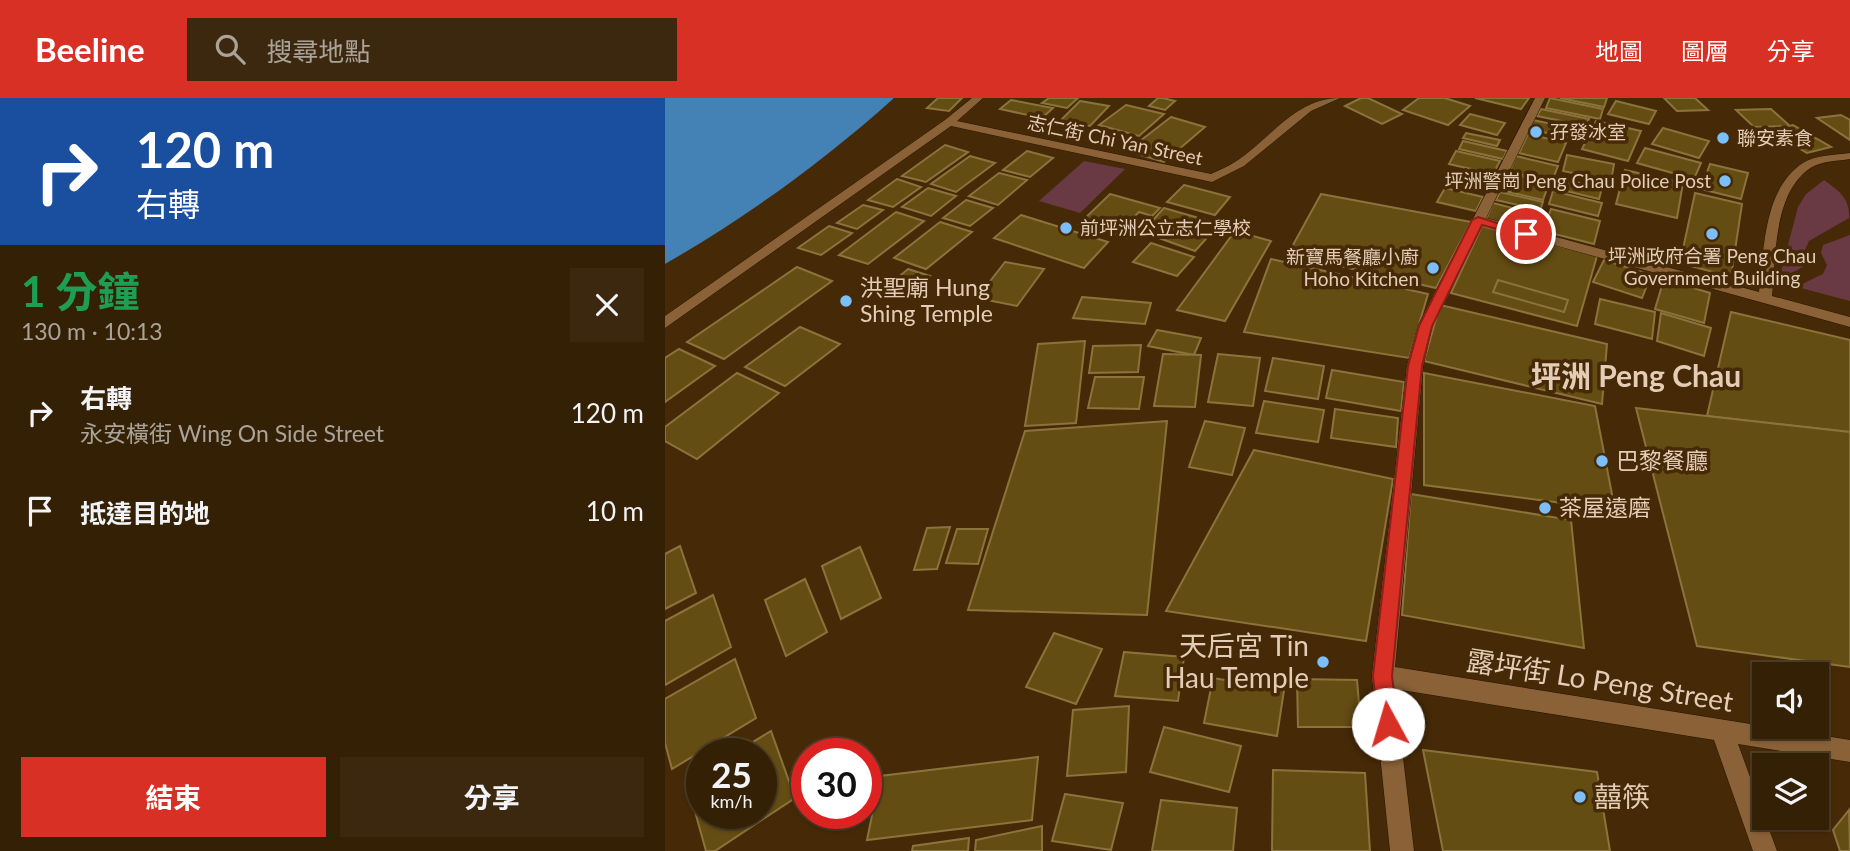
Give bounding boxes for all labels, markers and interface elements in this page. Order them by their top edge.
search box [187,18,677,81]
text: Beeline [35,29,145,69]
icon: search [211,30,249,68]
text: 搜尋地點 [267,35,371,67]
text: 地圖 [1595,36,1643,65]
text: 圖層 [1681,36,1729,65]
text: 分享 [1767,36,1815,65]
street label: 志仁街 Chi Yan Street [1025,110,1205,169]
text: 120 m [136,120,274,178]
place label: 孖發冰室 [1550,120,1626,143]
marker: 孖發冰室 [1528,124,1544,140]
icon: right [21,126,112,217]
place label: 聯安素食 [1737,126,1813,149]
marker: 聯安素食 [1715,130,1731,146]
place label: 坪洲警崗 Peng Chau Police Post [1444,169,1711,192]
marker: 坪洲警崗 Peng Chau Police Post [1717,173,1733,189]
text: 右轉 [136,184,200,223]
pin [1496,204,1556,264]
icon: arrive [1507,215,1545,253]
place label: 前坪洲公立志仁學校 [1080,216,1251,239]
marker: 前坪洲公立志仁學校 [1058,220,1074,236]
marker: 坪洲政府合署 Peng Chau Government Building [1704,226,1720,242]
place label: 坪洲政府合署 Peng Chau Government Building [1608,244,1816,289]
place label: 新寶馬餐廳小廚 Hoho Kitchen [1286,245,1419,290]
marker: 新寶馬餐廳小廚 Hoho Kitchen [1425,260,1441,276]
text: 1 分鐘 [21,266,140,316]
button: close [570,268,644,342]
place label: 洪聖廟 Hung Shing Temple [860,273,993,327]
marker: 洪聖廟 Hung Shing Temple [838,293,854,309]
text: 130 m · 10:13 [21,317,163,345]
district label: 坪洲 Peng Chau [1531,357,1741,393]
text: 右轉 [80,382,132,414]
icon: right [21,394,59,432]
text: 120 m [571,397,644,429]
text: 永安橫街 Wing On Side Street [80,419,384,447]
place label: 巴黎餐廳 [1616,446,1708,474]
marker: 巴黎餐廳 [1594,453,1610,469]
icon: arrive [21,492,59,530]
place label: 茶屋遠磨 [1559,493,1651,521]
text: 10 m [586,495,644,527]
text: 抵達目的地 [80,497,210,529]
marker: 茶屋遠磨 [1537,500,1553,516]
place label: 天后宮 Tin Hau Temple [1164,628,1309,694]
street label: 露坪街 Lo Peng Street [1464,642,1736,718]
marker: 天后宮 Tin Hau Temple [1315,654,1331,670]
map controls [1752,662,1829,830]
button: sound [1752,662,1829,739]
position arrow [1351,687,1425,761]
speed limit sign: 30 [791,738,882,829]
text: 25 [711,753,752,795]
button: layers [1752,753,1829,830]
button: 結束 [21,757,326,837]
button: 分享 [340,757,644,837]
place label: 囍筷 [1594,779,1650,813]
marker: 囍筷 [1572,789,1588,805]
text: km/h [710,790,753,812]

